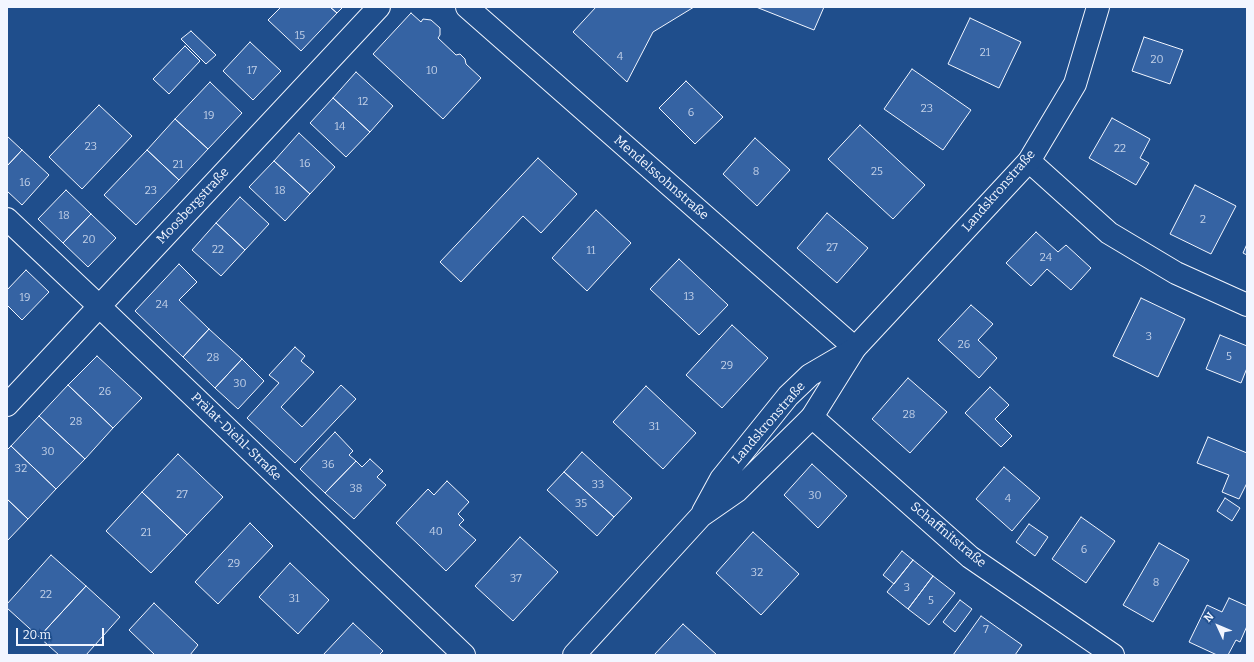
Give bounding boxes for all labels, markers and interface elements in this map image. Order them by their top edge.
house number: 15 [295,29,305,43]
house number: 21 [980,46,990,60]
house number: 4 [617,50,623,64]
house number: 20 [1150,53,1164,67]
house number: 17 [247,64,257,78]
house number: 10 [426,64,438,78]
house number: 12 [358,95,368,109]
house number: 23 [921,102,933,116]
house number: 6 [688,106,694,120]
house number: 19 [204,109,214,123]
house number: 14 [335,120,345,134]
street label: Mendelssohnstraße [610,133,712,223]
house number: 23 [85,140,97,154]
house number: 22 [1114,142,1126,156]
street label: Landskronstraße [959,147,1039,235]
house number: 16 [300,157,310,171]
house number: 21 [173,158,183,172]
street label: Moosbergstraße [154,165,232,247]
house number: 8 [753,165,759,179]
house number: 25 [871,165,883,179]
house number: 16 [20,176,30,190]
house number: 23 [145,184,157,198]
house number: 18 [274,184,286,198]
house number: 18 [58,209,70,223]
house number: 2 [1200,213,1206,227]
house number: 20 [82,233,96,247]
house number: 27 [826,241,838,255]
house number: 22 [212,243,224,257]
house number: 11 [587,244,595,258]
house number: 24 [1040,251,1052,265]
house number: 13 [684,290,694,304]
house number: 19 [20,291,30,305]
house number: 24 [156,298,168,312]
house number: 3 [1146,330,1152,344]
house number: 26 [958,338,970,352]
house number: 5 [1226,350,1232,364]
house number: 28 [207,351,219,365]
house number: 29 [721,359,733,373]
house number: 30 [233,377,247,391]
street label: Landskronstraße [729,379,809,467]
house number: 26 [99,385,111,399]
street label: Prälat-Diehl-Straße [188,390,284,484]
house number: 28 [903,408,915,422]
house number: 28 [70,415,82,429]
house number: 31 [649,420,659,434]
house number: 30 [41,445,55,459]
house number: 36 [322,458,334,472]
house number: 32 [15,462,27,476]
house number: 33 [592,478,604,492]
house number: 38 [350,482,362,496]
house number: 27 [176,488,188,502]
house number: 30 [808,489,822,503]
house number: 4 [1005,492,1011,506]
house number: 35 [575,497,587,511]
street label: Schaffnitstraße [907,499,989,571]
house number: 40 [429,525,443,539]
house number: 21 [141,526,151,540]
house number: 6 [1081,543,1087,557]
house number: 29 [228,557,240,571]
house number: 32 [751,566,763,580]
house number: 37 [510,572,522,586]
house number: 8 [1153,576,1159,590]
house number: 3 [904,581,910,595]
house number: 22 [40,588,52,602]
house number: 31 [289,592,299,606]
house number: 5 [928,594,934,608]
north arrow [1198,606,1238,646]
text: N [1201,610,1217,625]
scale bar [18,620,106,646]
house number: 7 [983,623,989,637]
text: 20 m [23,628,51,642]

